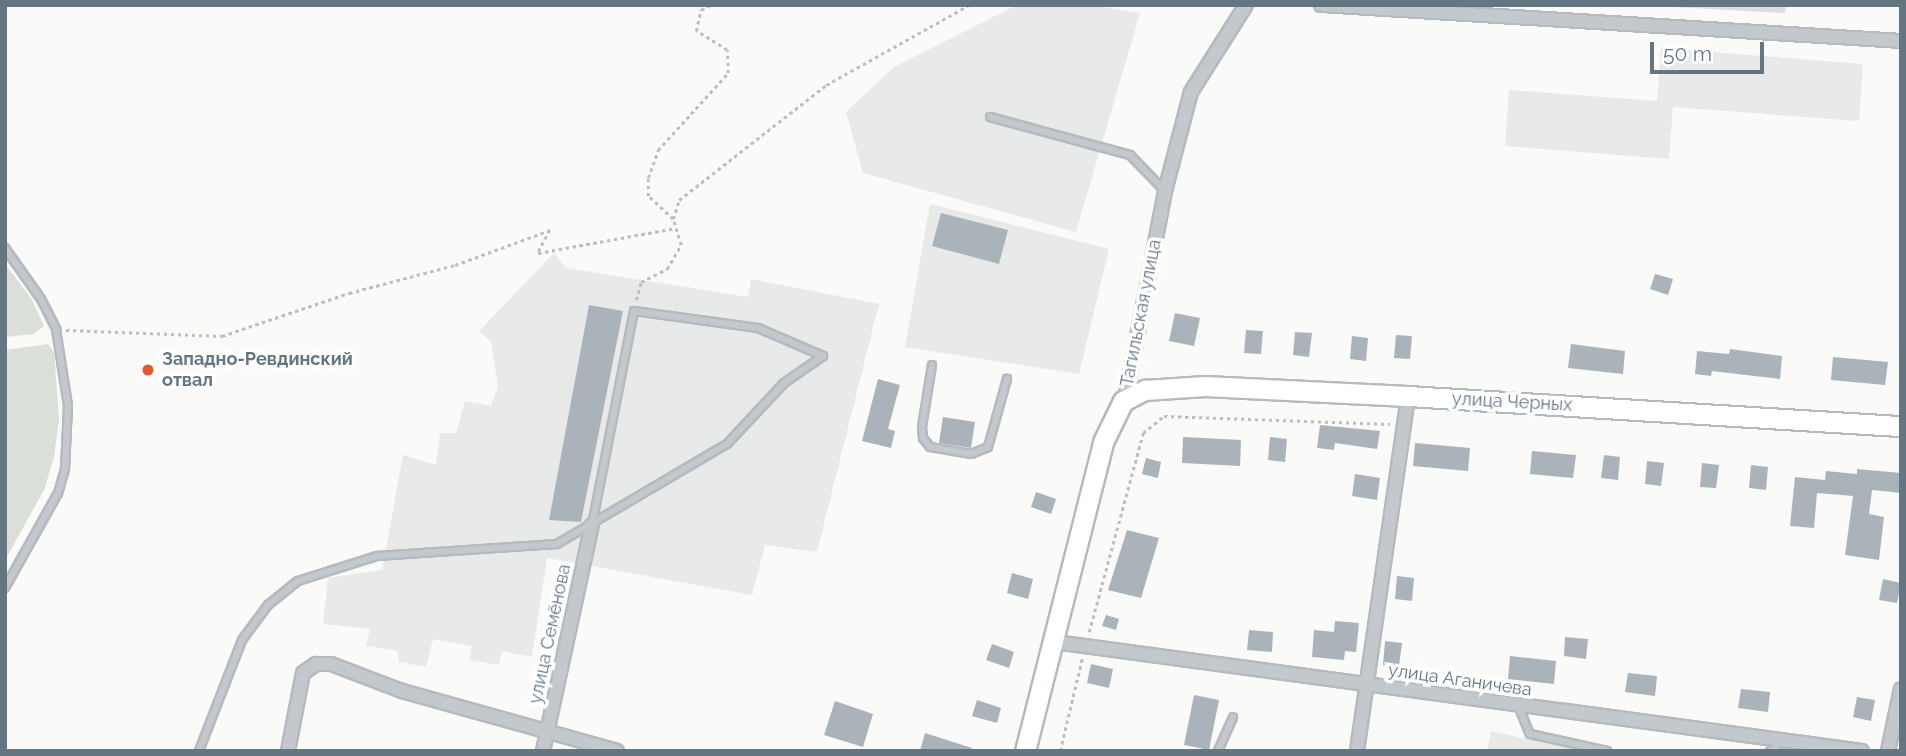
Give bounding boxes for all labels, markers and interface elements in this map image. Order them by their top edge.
scale bar [1654,28,1768,72]
text: 50 m [1663,41,1712,66]
street label: Тагильская улица [1116,237,1166,389]
place label: Западно-Ревдинский отвал [162,349,353,392]
marker: Западно-Ревдинский отвал [140,362,156,378]
street label: улица Черных [1451,388,1573,416]
street label: улица Семёнова [525,562,575,706]
street label: улица Аганичева [1387,659,1533,701]

